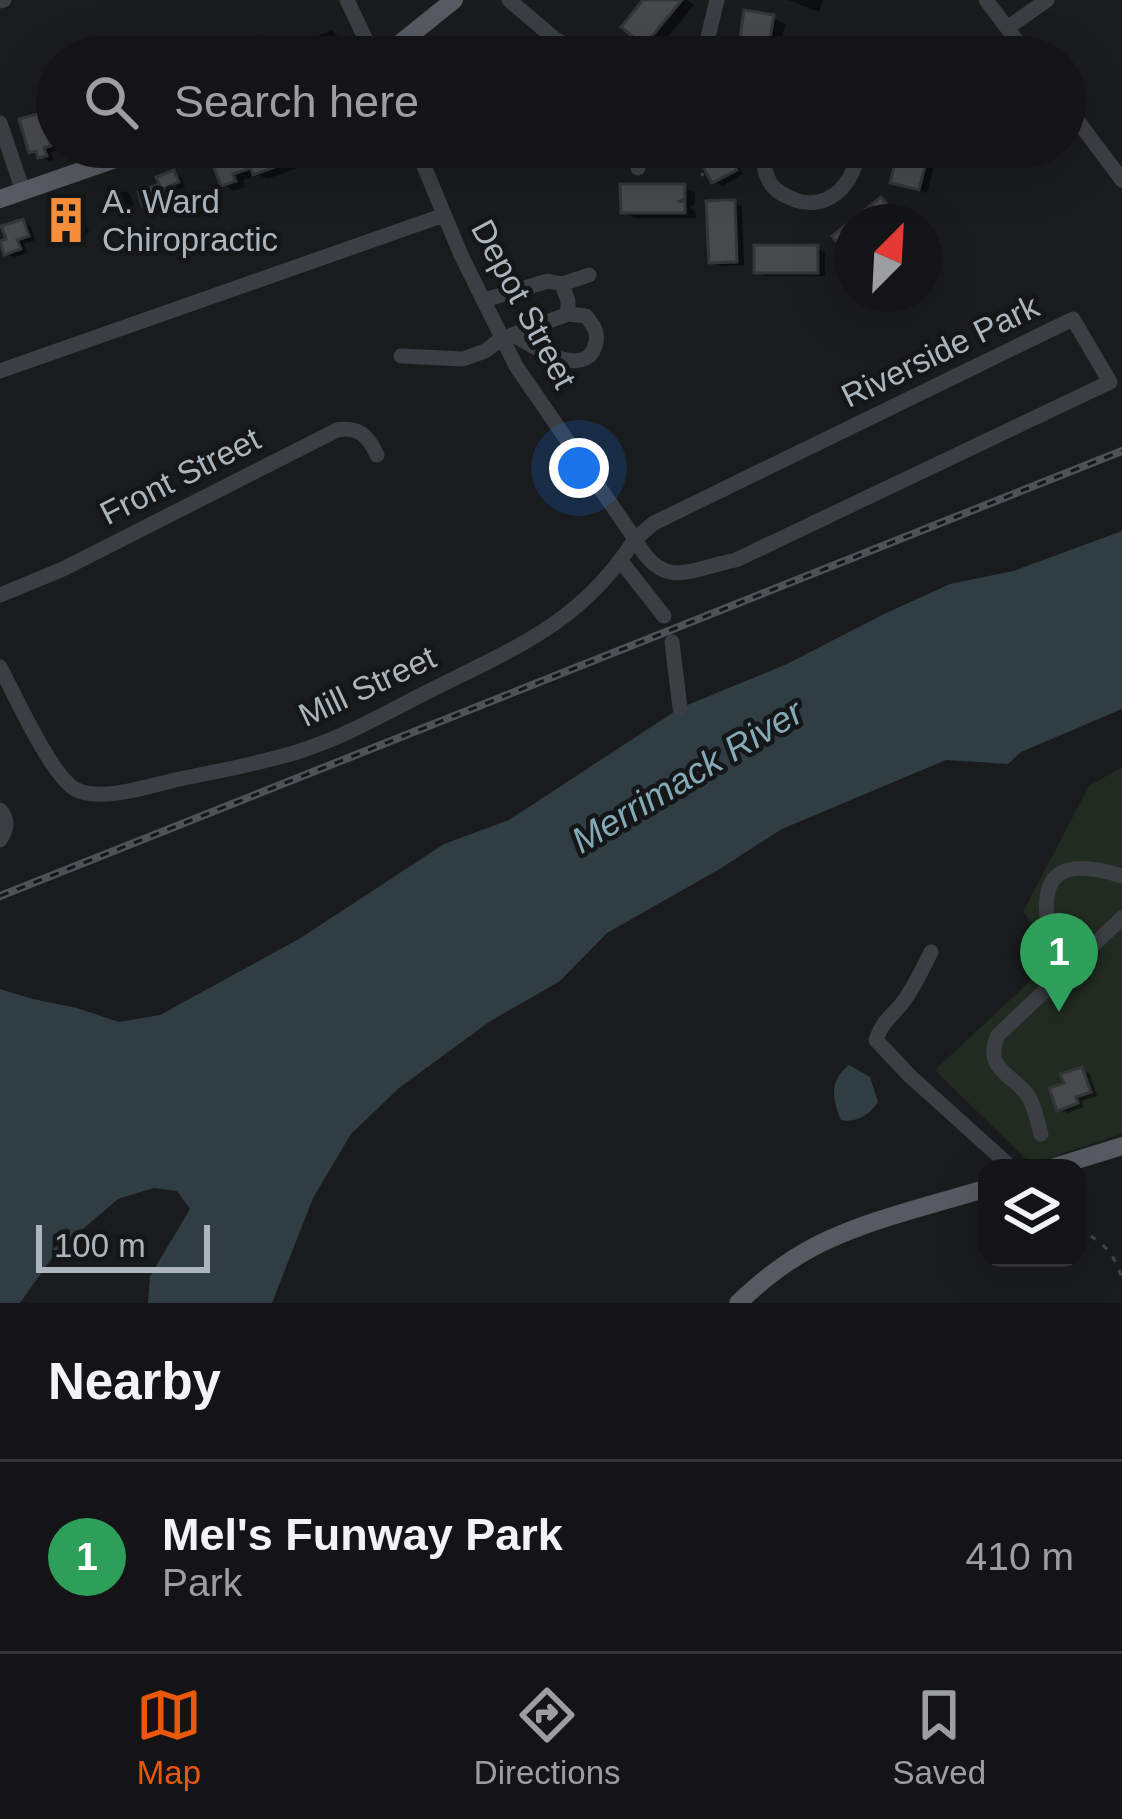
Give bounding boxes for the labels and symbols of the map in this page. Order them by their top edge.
place label: A. Ward Chiropractic [102,183,278,258]
building icon: A. Ward Chiropractic [41,195,91,245]
north arrow [834,204,942,312]
street label: Depot Street [464,214,584,394]
street label: Riverside Park [835,287,1045,415]
street label: Front Street [94,420,266,532]
your location [549,438,609,498]
street label: Mill Street [293,638,441,734]
water label: Merrimack River [564,690,812,861]
pin: 1 [1020,913,1098,1012]
scale bar [36,1219,210,1272]

